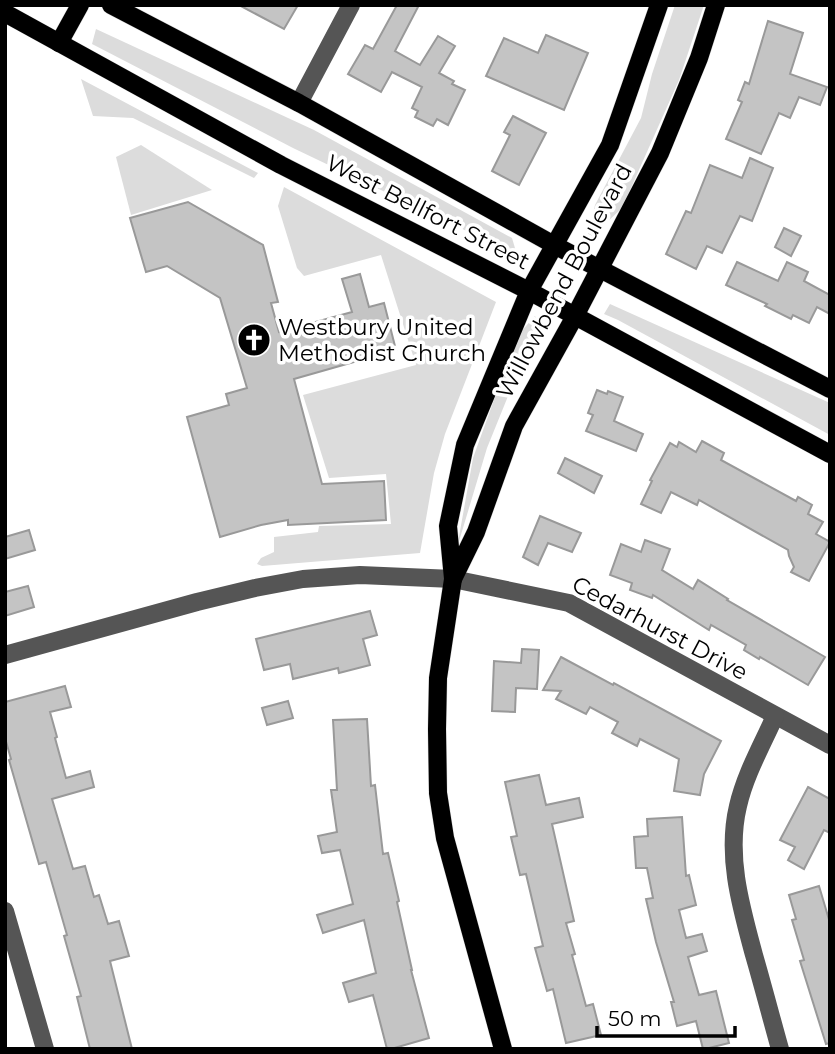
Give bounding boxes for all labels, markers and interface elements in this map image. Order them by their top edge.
street label: West Bellfort Street [321,148,535,276]
street label: Willowbend Boulevard [490,159,638,403]
place label: Westbury United Methodist Church [278,313,486,367]
church icon: Westbury United Methodist Church [235,321,273,359]
street label: Cedarhurst Drive [567,570,753,686]
scale bar [597,995,735,1038]
text: 50 m [608,1006,662,1031]

